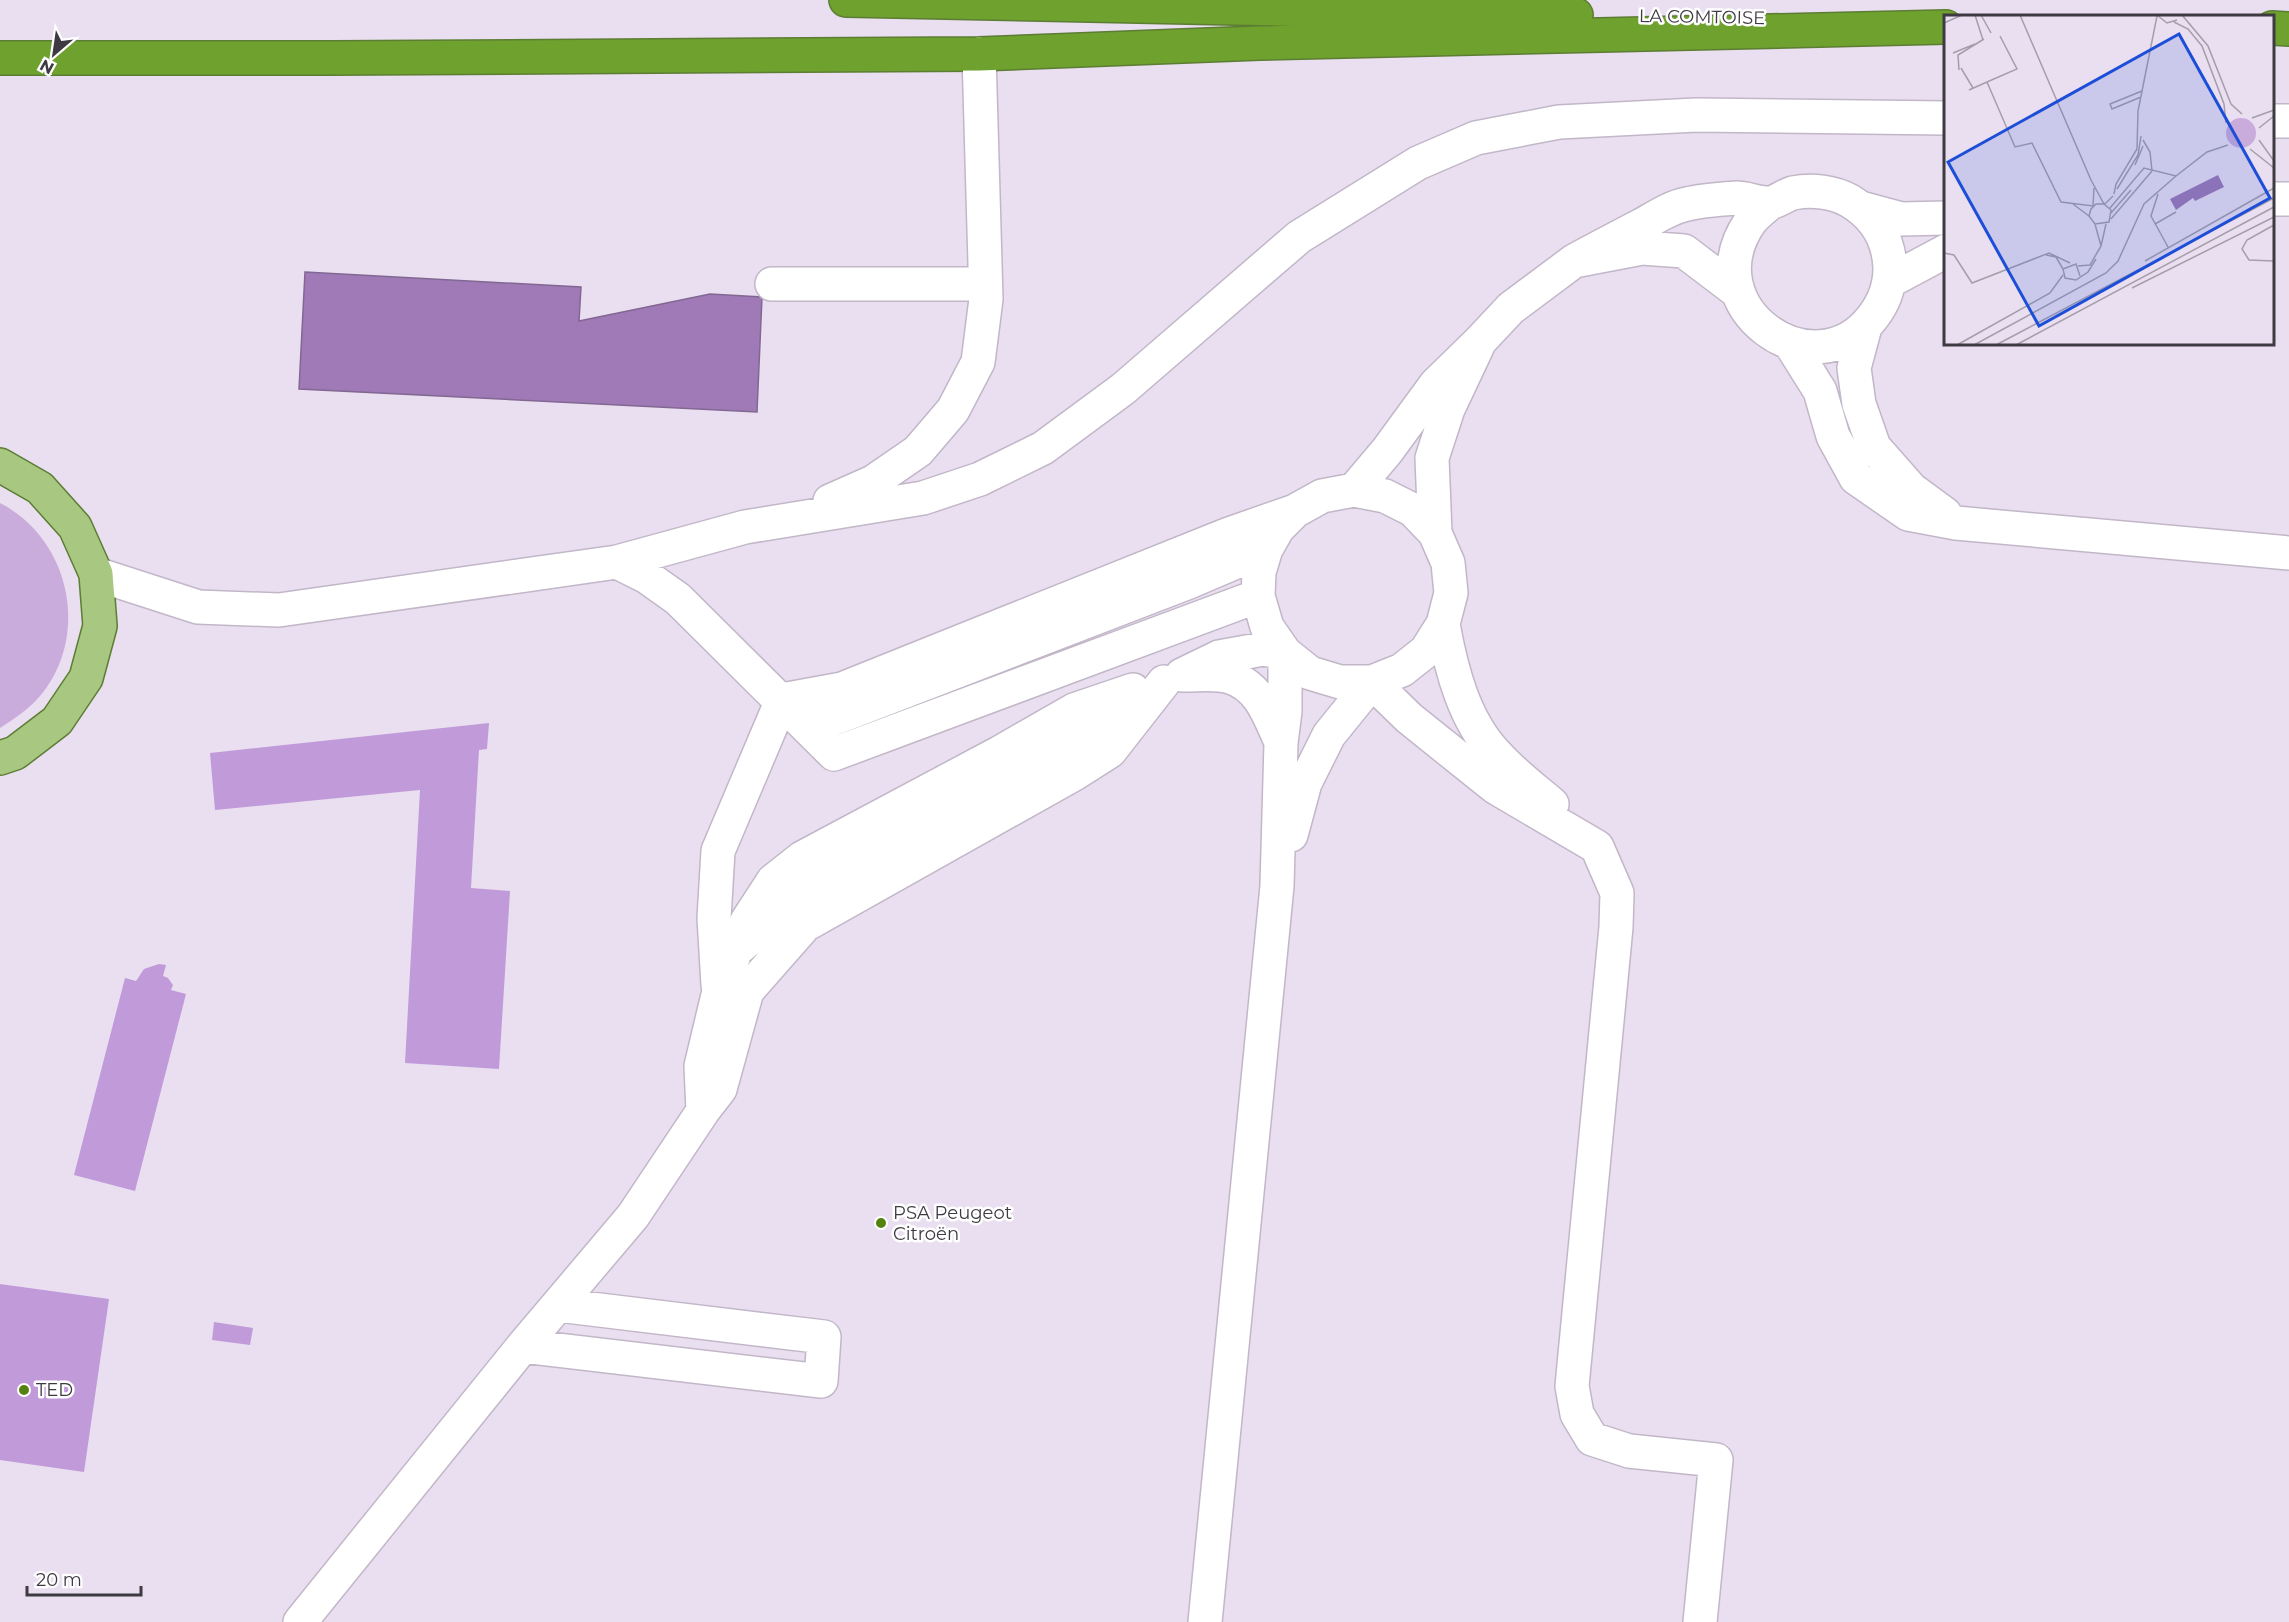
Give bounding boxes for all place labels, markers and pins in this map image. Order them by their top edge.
place label: PSA Peugeot Citroën [893,1202,1012,1245]
marker: PSA Peugeot Citroën [874,1216,888,1230]
place label: TED [36,1379,73,1401]
marker: TED [17,1383,31,1397]

